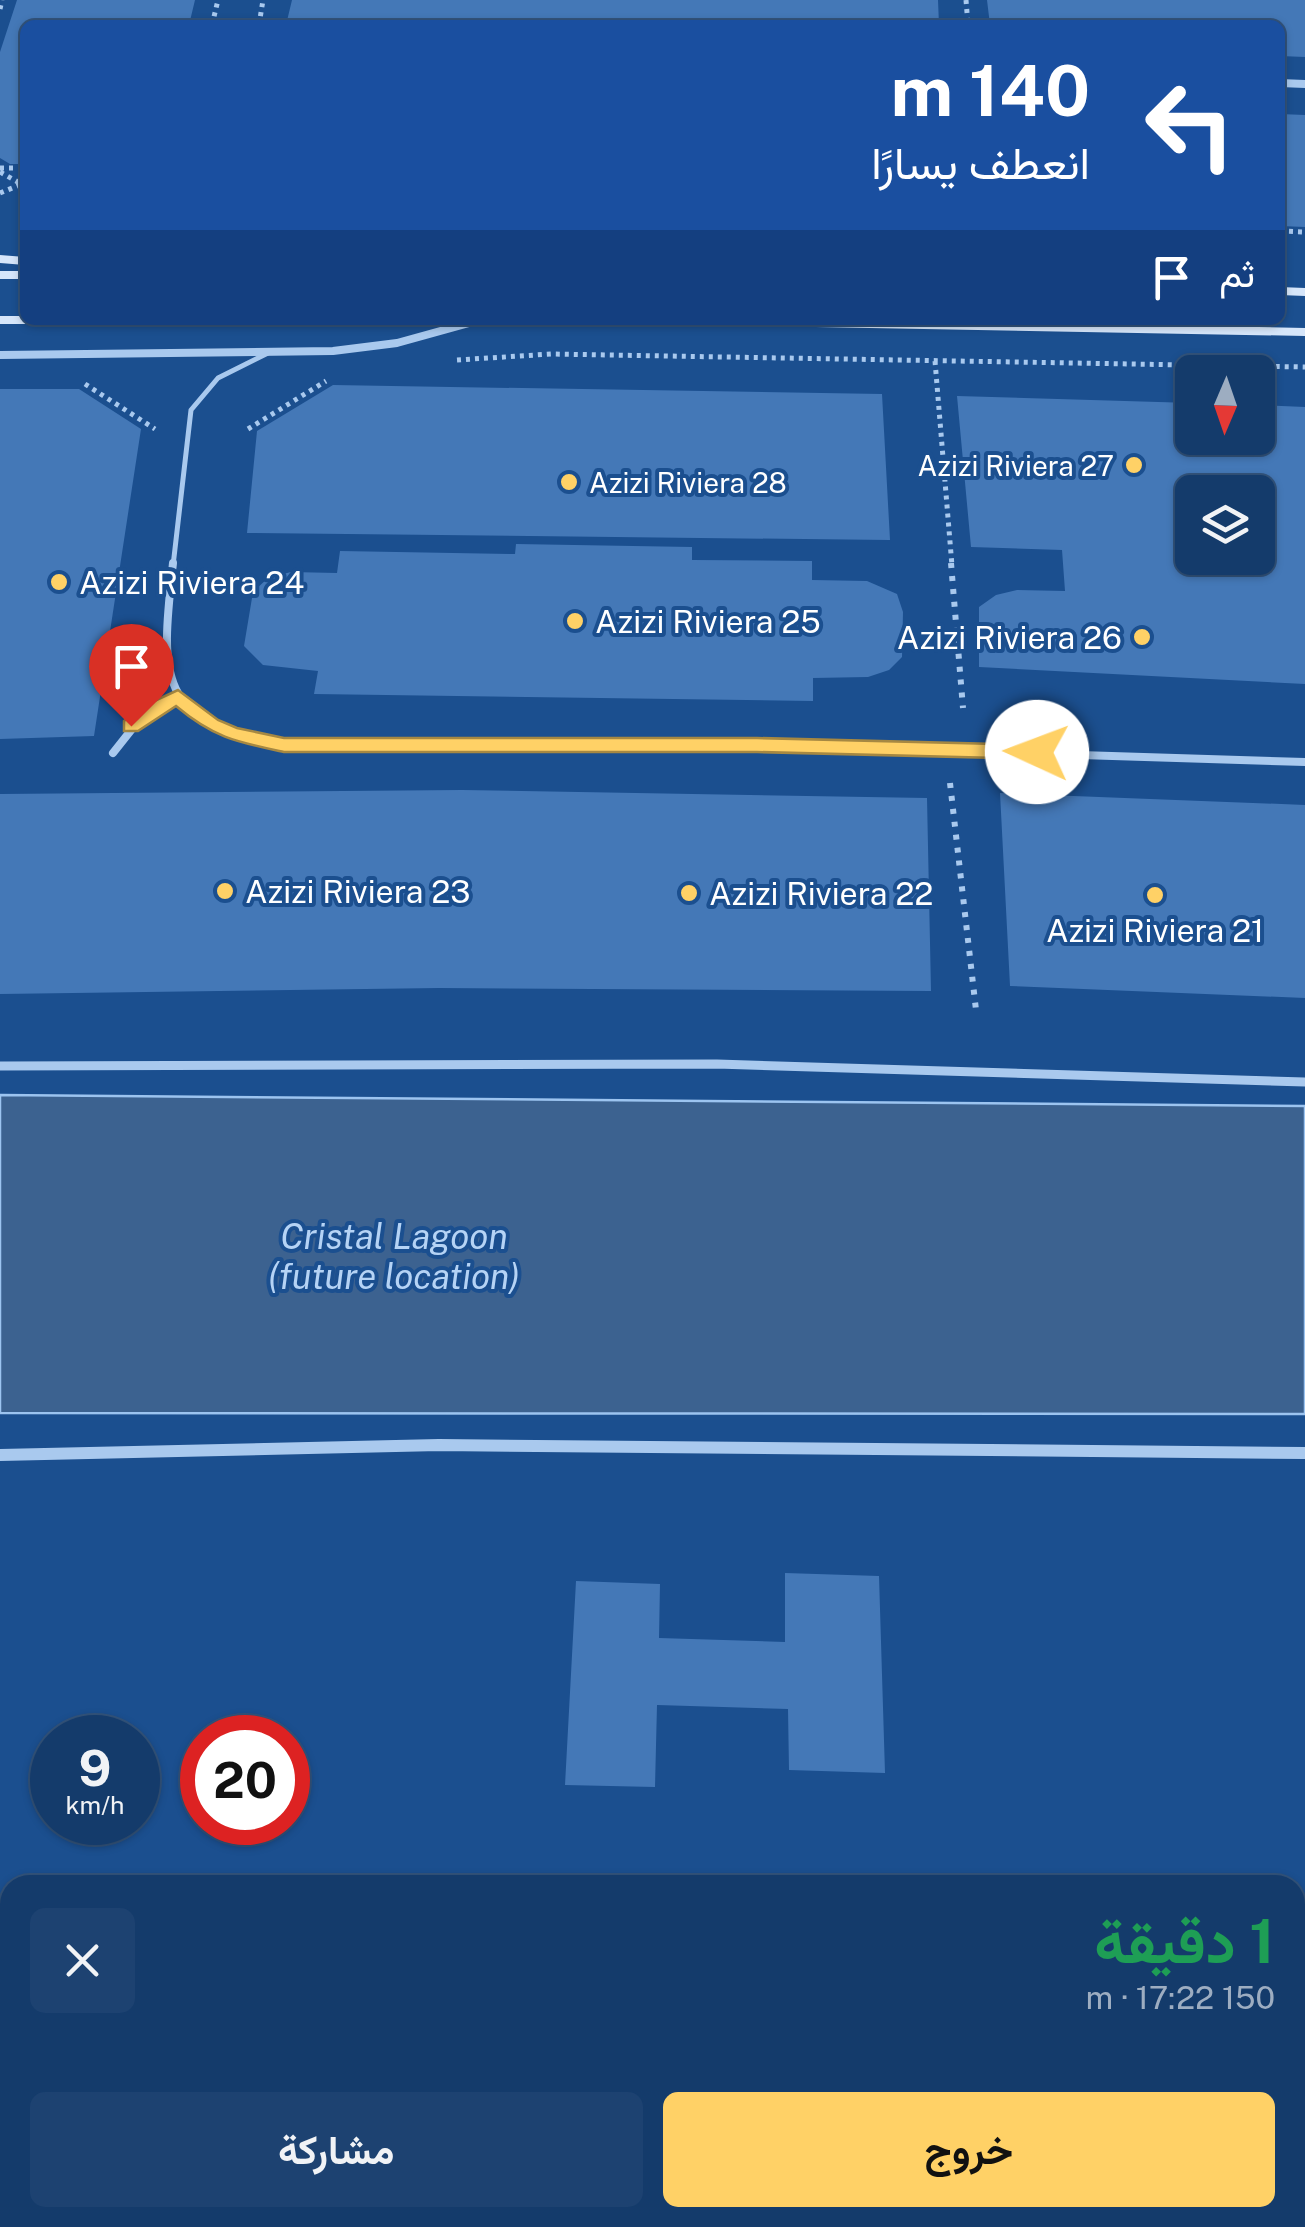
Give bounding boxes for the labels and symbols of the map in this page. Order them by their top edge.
north arrow [1175,355,1275,455]
place label: Azizi Riviera 27 [918,449,1114,482]
marker: Azizi Riviera 27 [1123,454,1145,476]
place label: Azizi Riviera 28 [589,466,787,499]
marker: Azizi Riviera 28 [558,471,580,493]
place label: Azizi Riviera 24 [79,564,304,601]
marker: Azizi Riviera 24 [48,571,70,593]
place label: Azizi Riviera 25 [595,603,821,640]
marker: Azizi Riviera 25 [564,610,586,632]
place label: Azizi Riviera 26 [897,619,1122,656]
pin [89,624,174,727]
marker: Azizi Riviera 26 [1131,626,1153,648]
position arrow [985,700,1089,804]
place label: Azizi Riviera 23 [245,873,470,910]
place label: Azizi Riviera 22 [709,875,933,912]
marker: Azizi Riviera 23 [214,880,236,902]
marker: Azizi Riviera 22 [678,882,700,904]
marker: Azizi Riviera 21 [1144,884,1166,906]
place label: Azizi Riviera 21 [1046,912,1264,949]
water label: Cristal Lagoon (future location) [268,1216,520,1297]
speed limit sign: 20 [180,1715,310,1845]

